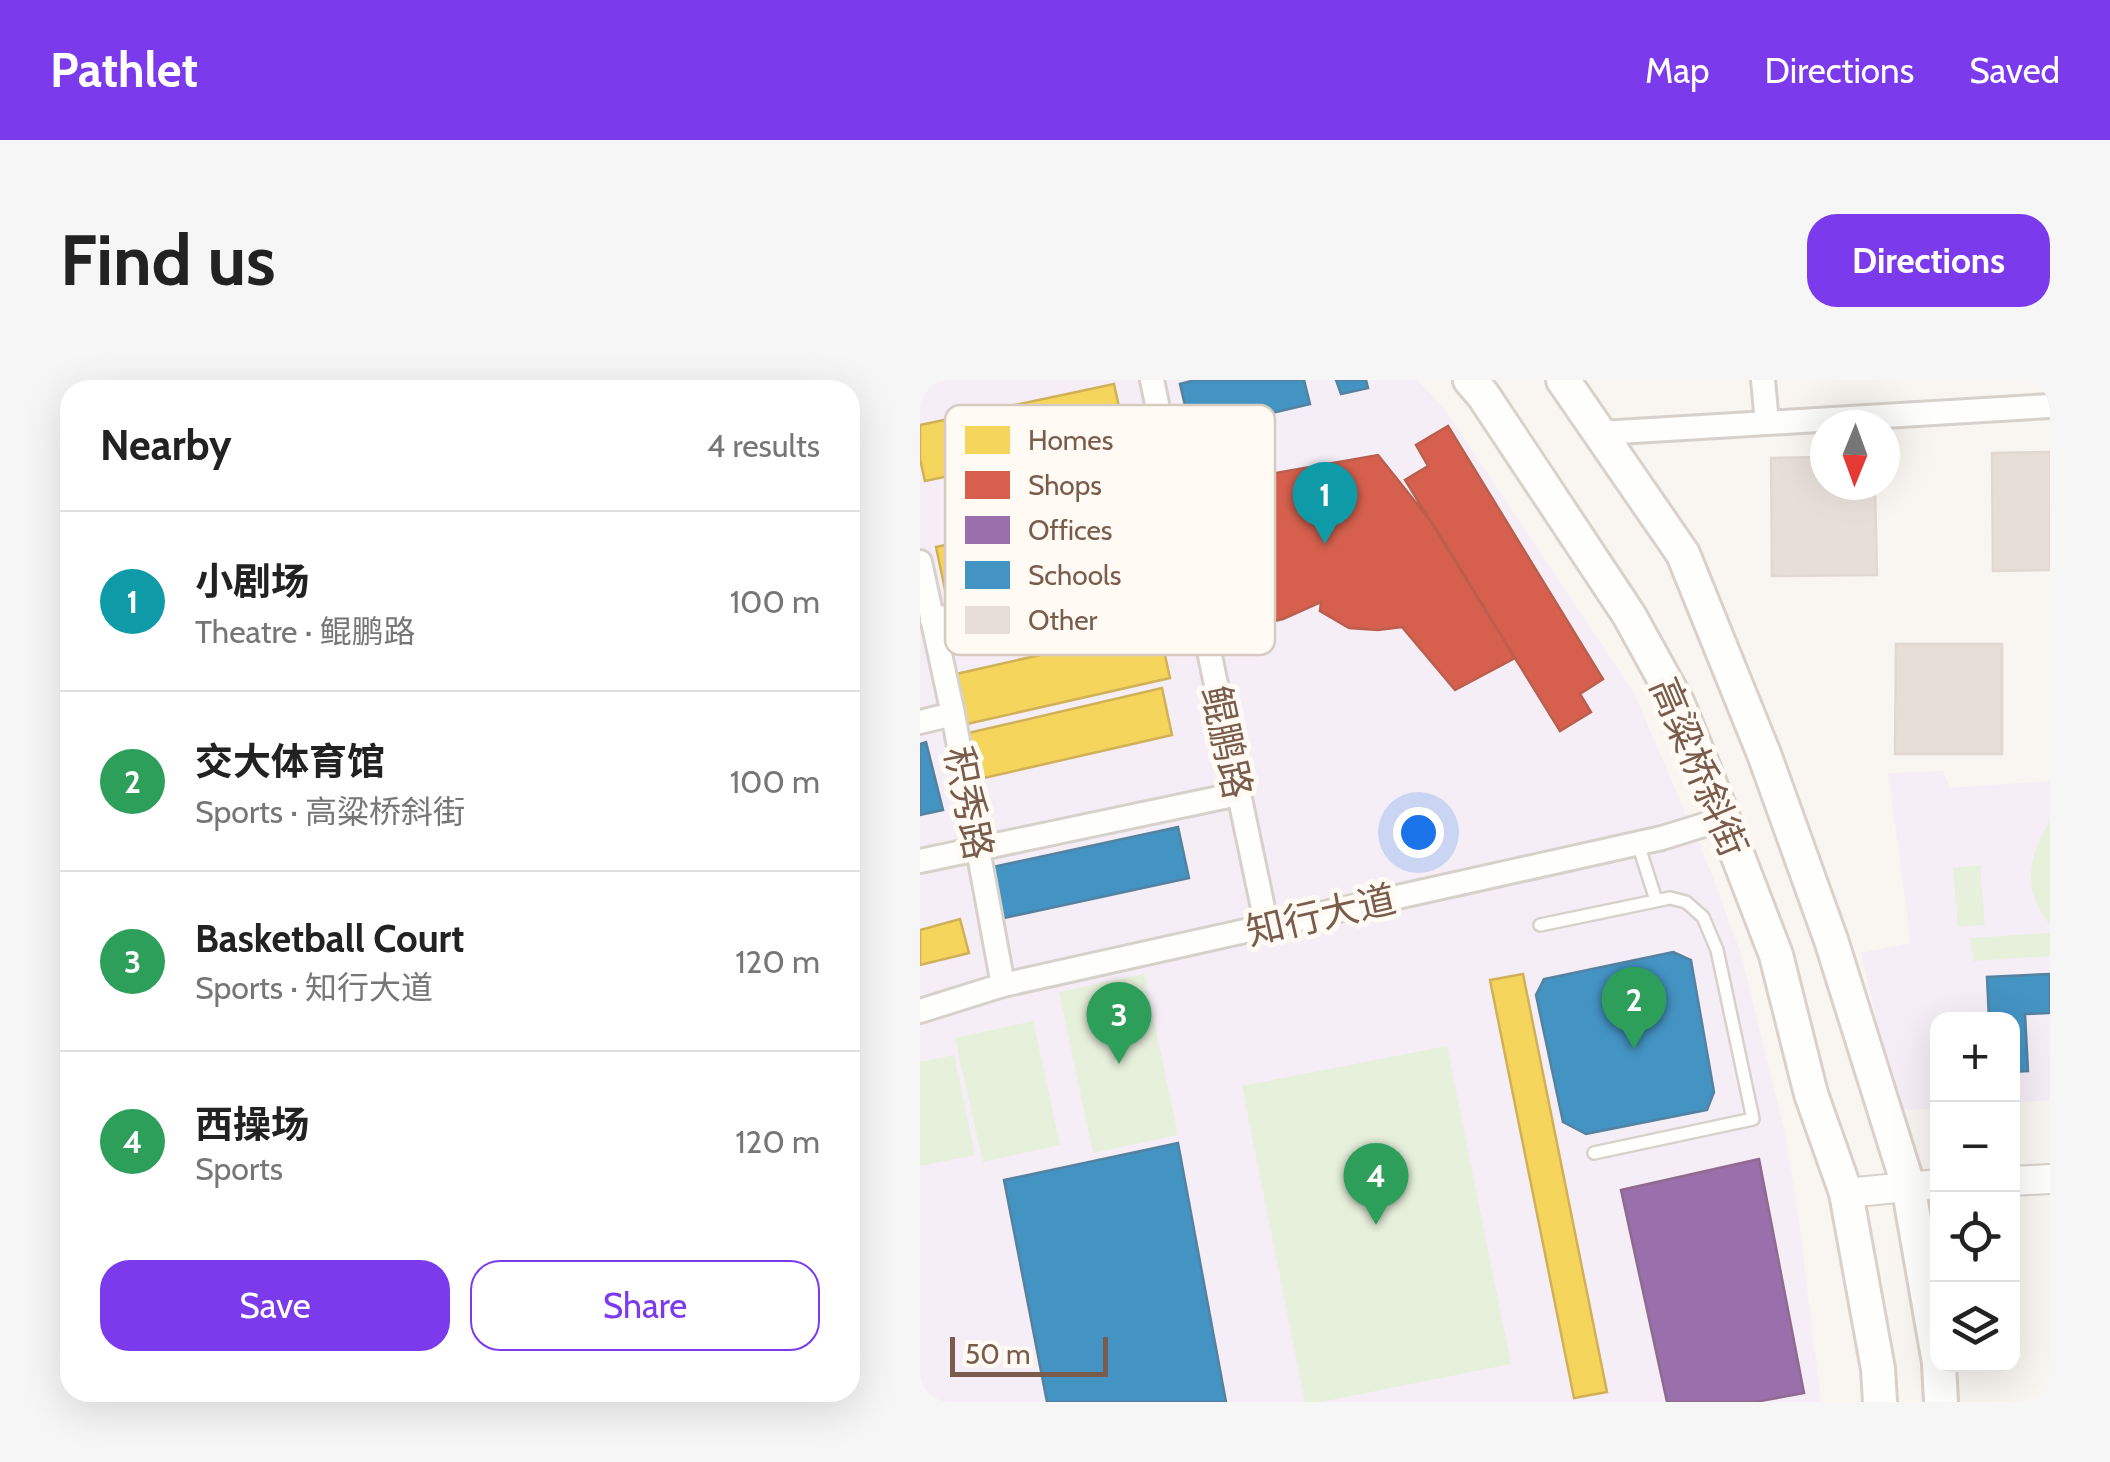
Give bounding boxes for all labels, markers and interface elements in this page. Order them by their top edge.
text: Pathlet [50,41,198,99]
text: Map [1645,49,1710,92]
text: Directions [1765,49,1914,92]
text: Saved [1969,49,2060,92]
button: Directions [1807,214,2050,307]
text: Find us [60,217,276,303]
legend [945,405,1275,655]
north arrow [1810,410,1900,500]
text: Nearby [100,419,232,471]
text: Homes [1028,423,1113,457]
text: 4 results [707,426,820,465]
pin: 1 [1292,461,1358,544]
text: Shops [1028,468,1102,502]
text: Offices [1028,513,1112,547]
text: 小剧场 [195,558,309,605]
text: Schools [1028,558,1121,592]
text: 1 [127,582,138,621]
text: 100 m [730,582,820,621]
text: Other [1028,603,1098,637]
text: Theatre · 鲲鹏路 [195,612,416,651]
street label: 高粱桥斜街 [1640,670,1758,864]
street label: 鲲鹏路 [1192,681,1262,803]
text: 交大体育馆 [195,738,385,785]
street label: 积秀路 [935,743,1003,863]
text: 2 [124,762,141,801]
text: 100 m [730,762,820,801]
text: Sports · 高粱桥斜街 [195,792,465,831]
your location [1393,807,1444,858]
street label: 知行大道 [1242,875,1400,955]
text: Basketball Court [195,915,464,962]
text: 3 [124,942,141,981]
text: 120 m [735,942,820,981]
pin: 2 [1602,966,1666,1049]
text: Sports · 知行大道 [195,968,433,1007]
pin: 3 [1086,982,1152,1064]
map controls [1930,1012,2020,1372]
button: + [1930,1012,2020,1102]
text: 西操场 [195,1101,309,1148]
button: − [1930,1102,2020,1192]
text: 4 [123,1122,142,1161]
text: 120 m [735,1122,820,1161]
pin: 4 [1344,1142,1408,1225]
text: Sports [195,1149,283,1188]
button: locate [1930,1192,2020,1282]
button: Save [100,1260,450,1351]
button: Share [470,1260,820,1351]
button: layers [1930,1282,2020,1372]
scale bar [950,1332,1108,1376]
text: 50 m [965,1337,1031,1371]

